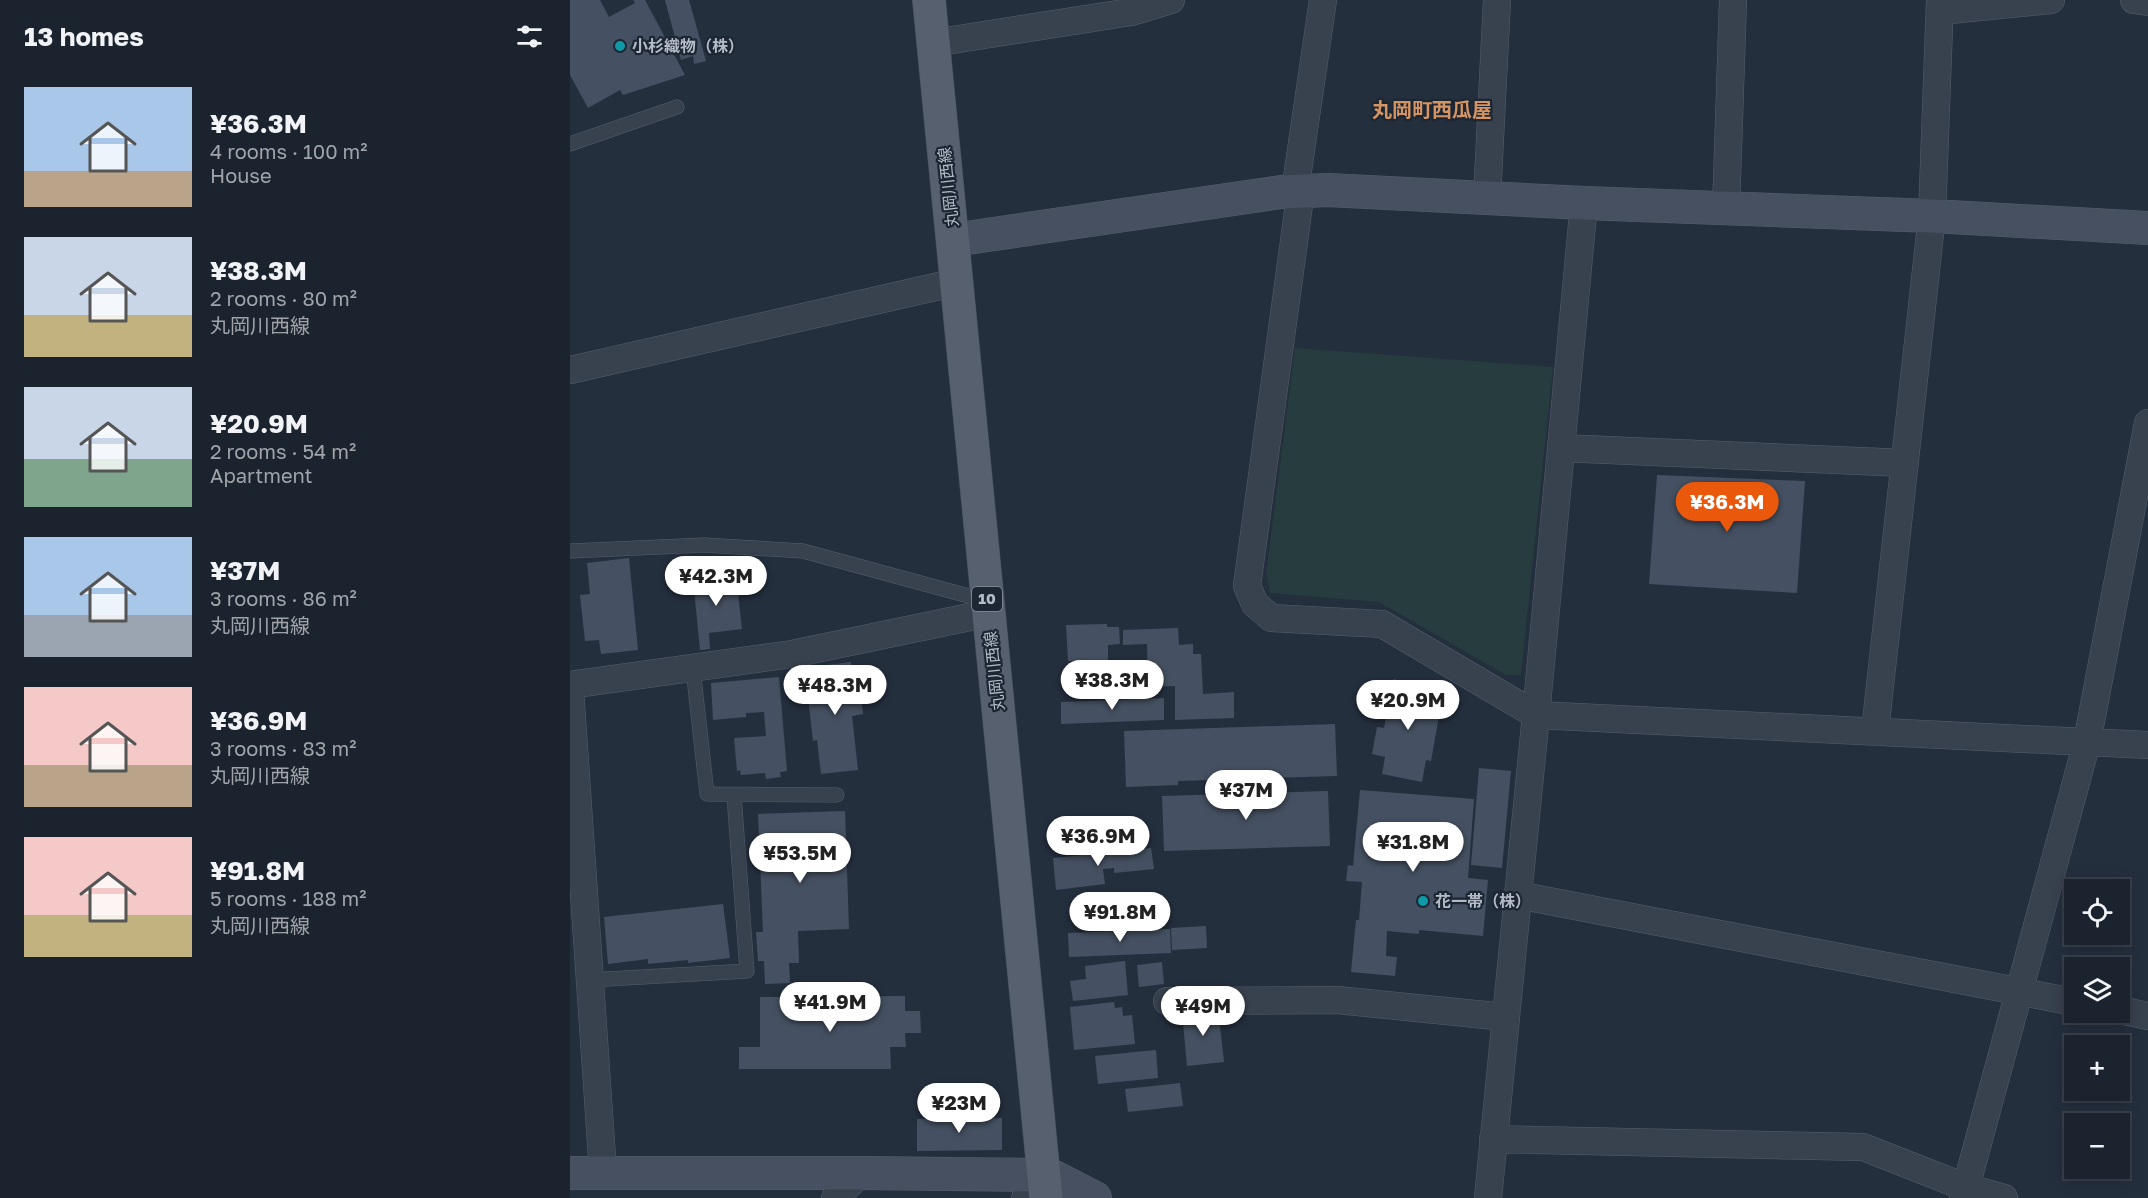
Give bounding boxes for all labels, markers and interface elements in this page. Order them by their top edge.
icon: filters [513,20,546,53]
text: 13 homes [24,21,144,52]
place label: 小杉織物（株） [632,36,744,56]
marker: 小杉織物（株） [613,39,627,53]
district label: 丸岡町西瓜屋 [1372,97,1492,121]
text: ¥36.3M [210,108,307,139]
icon: home [72,111,144,183]
text: 4 rooms · 100 m² [210,139,368,163]
street label: 丸岡川西線 [934,146,962,228]
text: House [210,163,272,187]
text: ¥38.3M [210,255,307,286]
icon: home [72,261,144,333]
text: 2 rooms · 80 m² [210,286,357,310]
text: 丸岡川西線 [210,313,310,337]
text: ¥20.9M [210,408,308,439]
icon: home [72,411,144,483]
text: 2 rooms · 54 m² [210,439,356,463]
text: Apartment [210,463,313,487]
pin: ¥36.3M [1678,482,1776,533]
text: ¥36.3M [1690,489,1764,513]
text: ¥37M [210,555,280,586]
pin: ¥42.3M [667,556,765,607]
icon: home [72,561,144,633]
text: ¥42.3M [679,563,753,587]
text: 3 rooms · 86 m² [210,586,357,610]
road number: 10 [972,587,1002,611]
text: 丸岡川西線 [210,613,310,637]
street label: 丸岡川西線 [980,630,1008,712]
pin: ¥38.3M [1063,660,1161,711]
pin: ¥48.3M [786,665,884,716]
text: ¥38.3M [1075,667,1149,691]
text: ¥48.3M [798,672,872,696]
pin: ¥20.9M [1359,680,1457,731]
text: ¥20.9M [1370,687,1446,711]
text: ¥36.9M [210,705,308,736]
icon: home [72,711,144,783]
text: 3 rooms · 83 m² [210,736,356,760]
text: 丸岡川西線 [210,763,310,787]
pin: ¥37M [1210,770,1282,821]
text: ¥37M [1219,777,1273,801]
pin: ¥36.9M [1049,816,1147,867]
pin: ¥31.8M [1364,822,1462,873]
text: ¥36.9M [1061,823,1136,847]
text: ¥31.8M [1377,829,1449,853]
pin: ¥53.5M [751,833,849,884]
text: ¥53.5M [763,840,837,864]
text: ¥91.8M [210,855,305,886]
icon: home [72,861,144,933]
map controls [2064,879,2130,1179]
button: locate [2064,879,2130,945]
text: 5 rooms · 188 m² [210,886,367,910]
place label: 花一帯（株） [1435,891,1531,911]
pin: ¥91.8M [1071,892,1169,943]
marker: 花一帯（株） [1416,894,1430,908]
text: ¥91.8M [1083,899,1157,923]
text: 丸岡川西線 [210,913,310,937]
button: layers [2064,957,2130,1023]
pin: ¥41.9M [781,982,879,1033]
pin: ¥49M [1167,986,1239,1037]
text: ¥41.9M [794,989,866,1013]
text: ¥49M [1175,993,1231,1017]
button: + [2064,1035,2130,1101]
pin: ¥23M [923,1083,995,1134]
text: ¥23M [931,1090,987,1114]
button: − [2064,1113,2130,1179]

